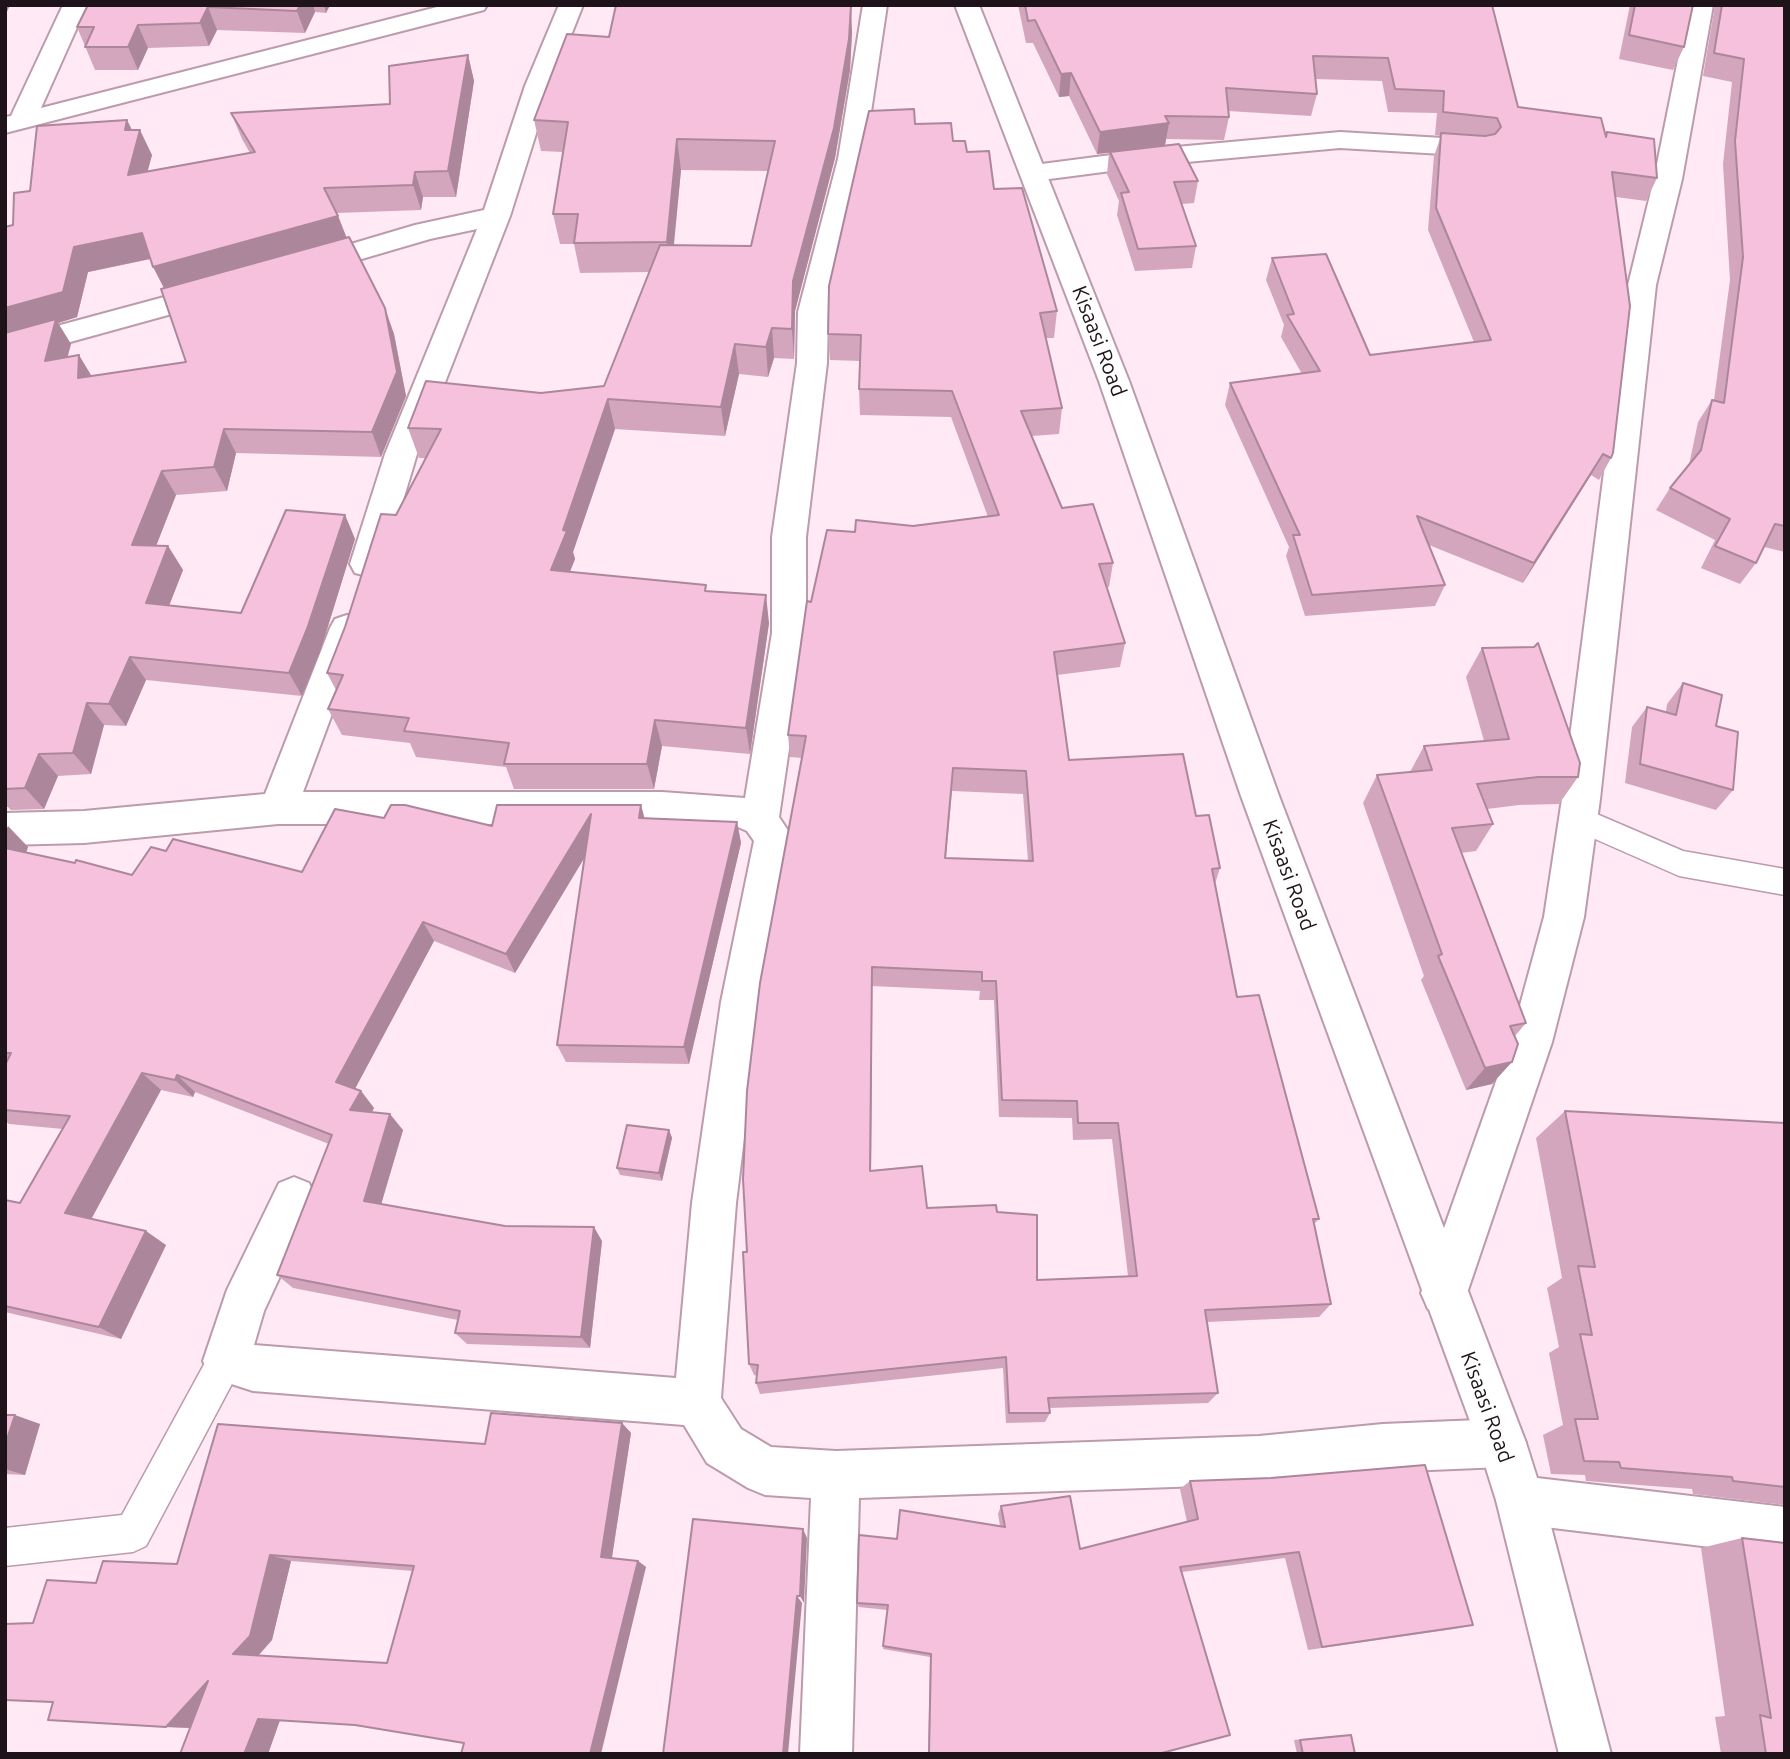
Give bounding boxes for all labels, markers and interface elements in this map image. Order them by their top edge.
street label: Kisaasi Road [1066,282,1132,400]
street label: Kisaasi Road [1257,816,1321,934]
street label: Kisaasi Road [1455,1348,1519,1466]

